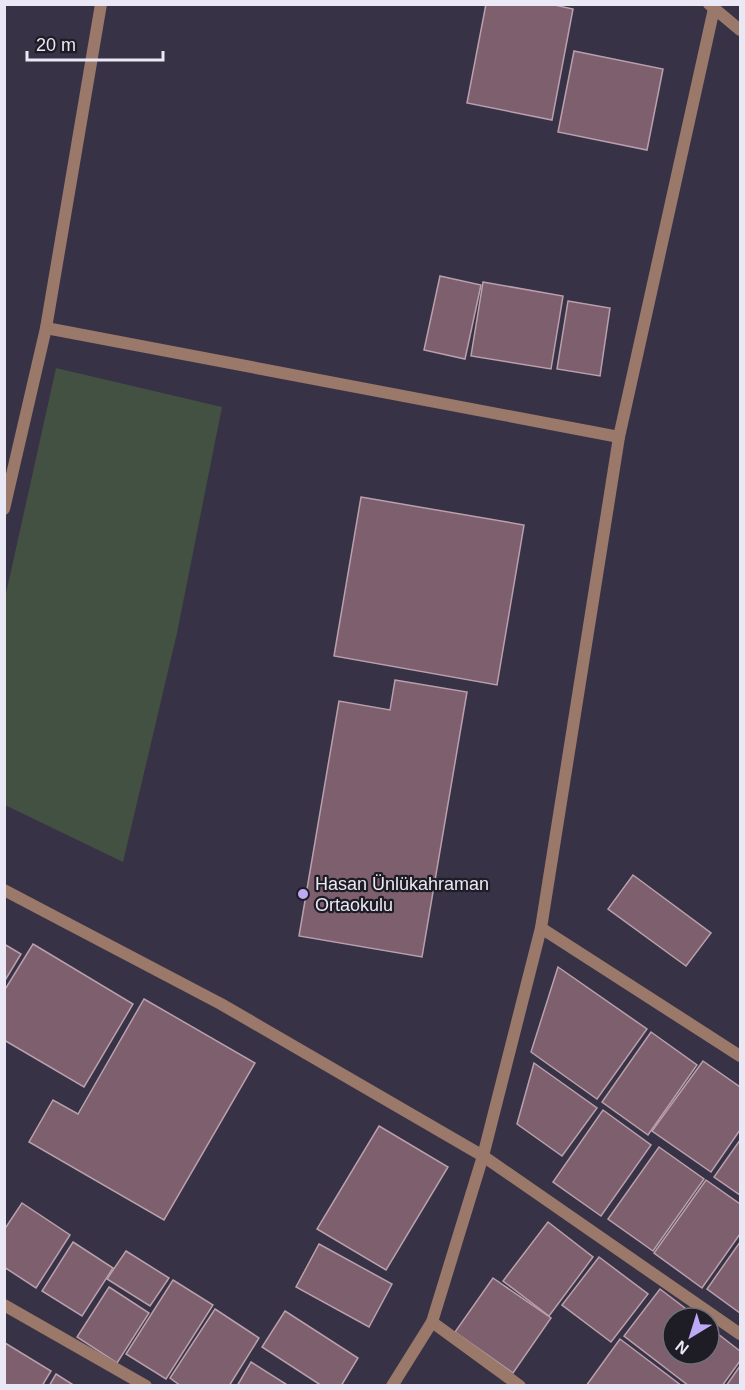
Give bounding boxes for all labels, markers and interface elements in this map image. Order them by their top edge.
scale bar [27,24,164,62]
text: 20 m [36,35,76,55]
place label: Hasan Ünlükahraman Ortaokulu [315,874,489,915]
marker: Hasan Ünlükahraman Ortaokulu [296,887,310,901]
north arrow [661,1306,721,1366]
text: N [672,1337,692,1358]

